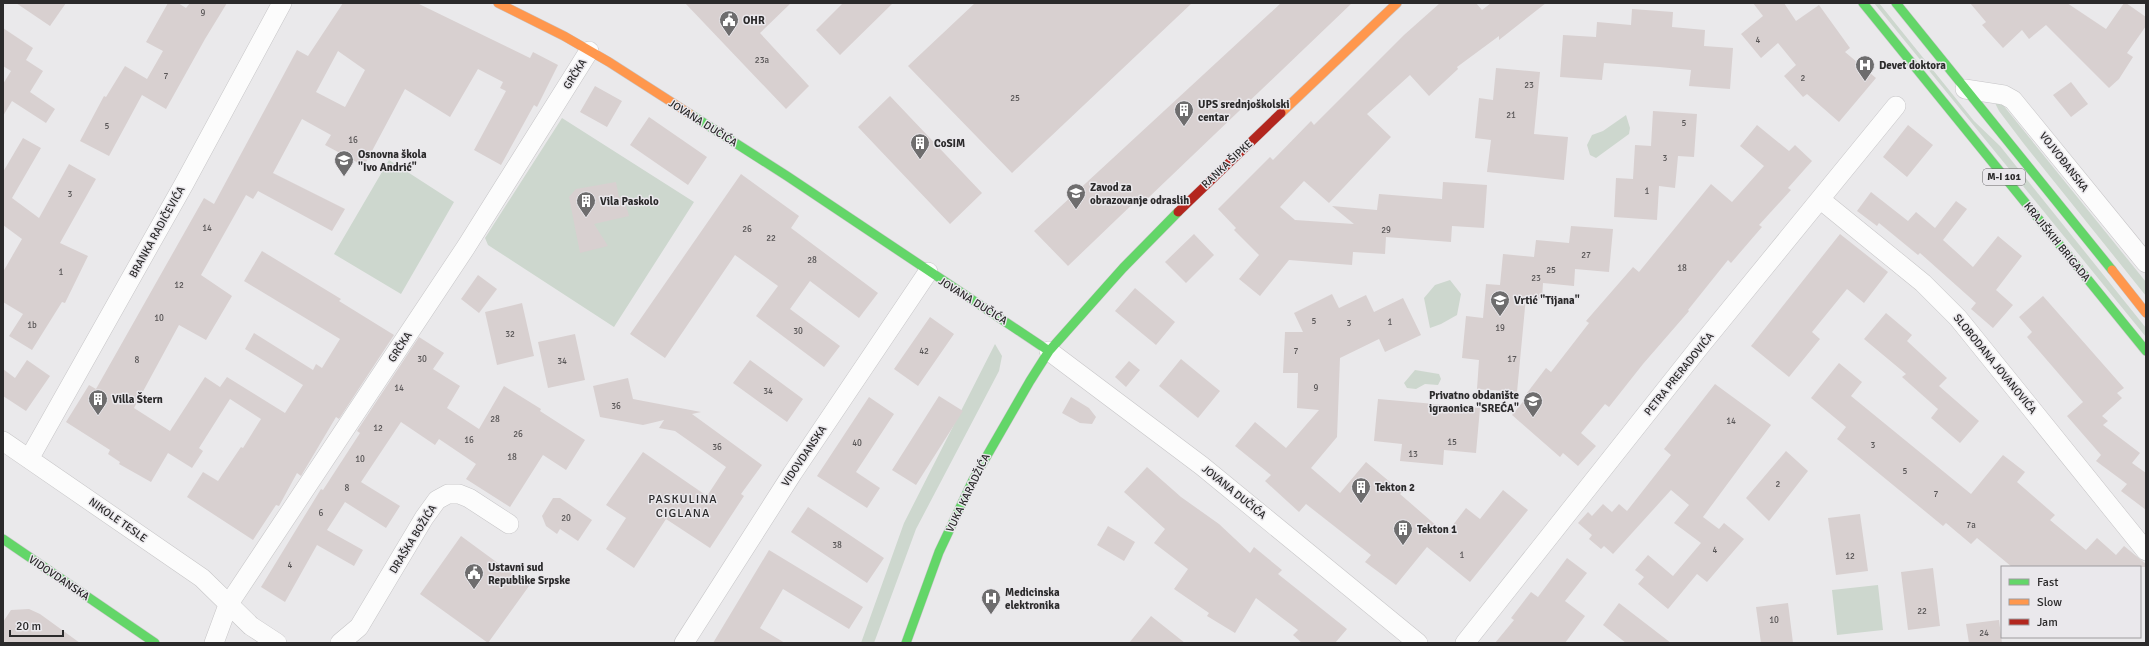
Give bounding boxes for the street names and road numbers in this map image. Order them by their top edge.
street label: GRČKA [560,56,590,92]
street label: JOVANA DUČIĆA [666,96,741,150]
street label: VOJVOĐANSKA [2037,130,2092,195]
street label: RANKA ŠIPKE [1198,136,1255,191]
road number: M-I 101 [1983,169,2025,185]
street label: BRANKA RADIČEVIĆA [126,183,188,280]
street label: KRAJIŠKIH BRIGADA [2021,199,2094,284]
street label: JOVANA DUČIĆA [936,274,1011,328]
street label: SLOBODANA JOVANOVIĆA [1951,311,2040,417]
street label: GRČKA [385,329,415,365]
street label: PETRA PRERADOVIĆA [1641,329,1717,418]
street label: VIDOVDANSKA [779,423,829,489]
street label: VUKA KARADŽIĆA [942,451,993,534]
street label: JOVANA DUČIĆA [1199,461,1269,522]
street label: NIKOLE TESLE [86,495,150,545]
street label: DRAŠKA BOŽIĆA [386,501,439,576]
street label: VIDOVDANSKA [26,553,92,603]

